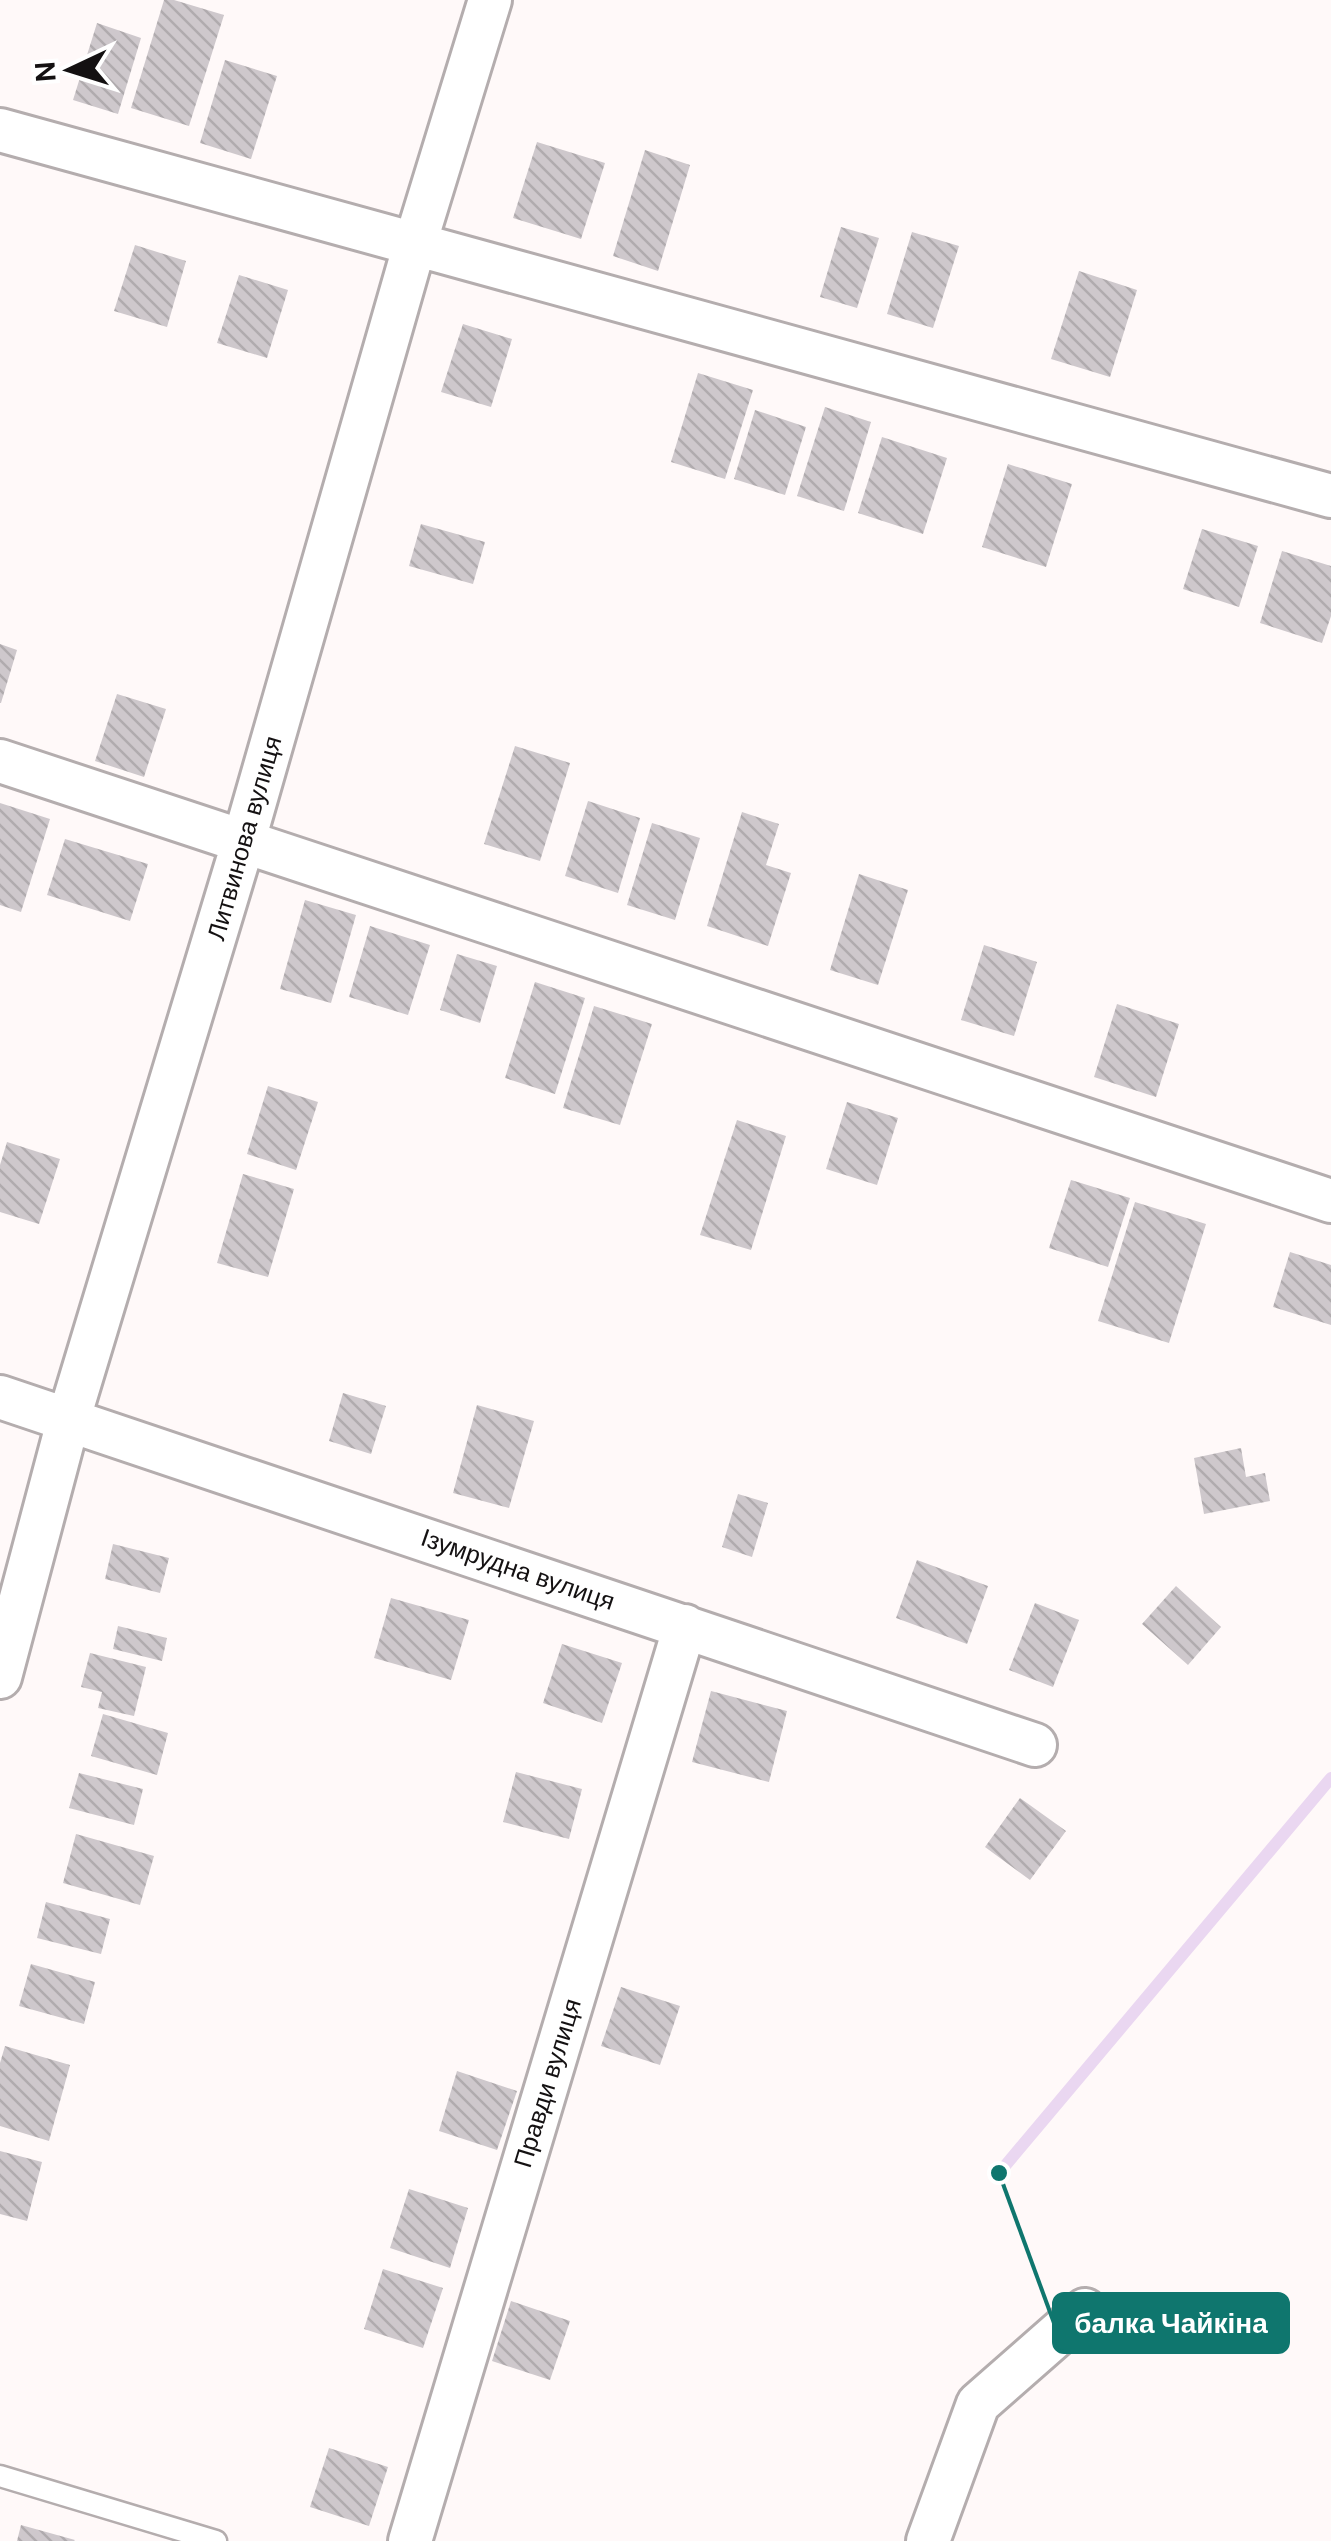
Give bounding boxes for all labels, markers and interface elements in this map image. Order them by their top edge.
north arrow [20,20,120,120]
text: N [26,60,65,83]
street label: Литвинова вулиця [199,732,289,944]
street label: Ізумрудна вулиця [417,1521,619,1618]
street label: Правди вулиця [506,1995,589,2172]
callout: балка Чайкіна [1054,2294,1288,2352]
text: балка Чайкіна [1074,2305,1268,2342]

